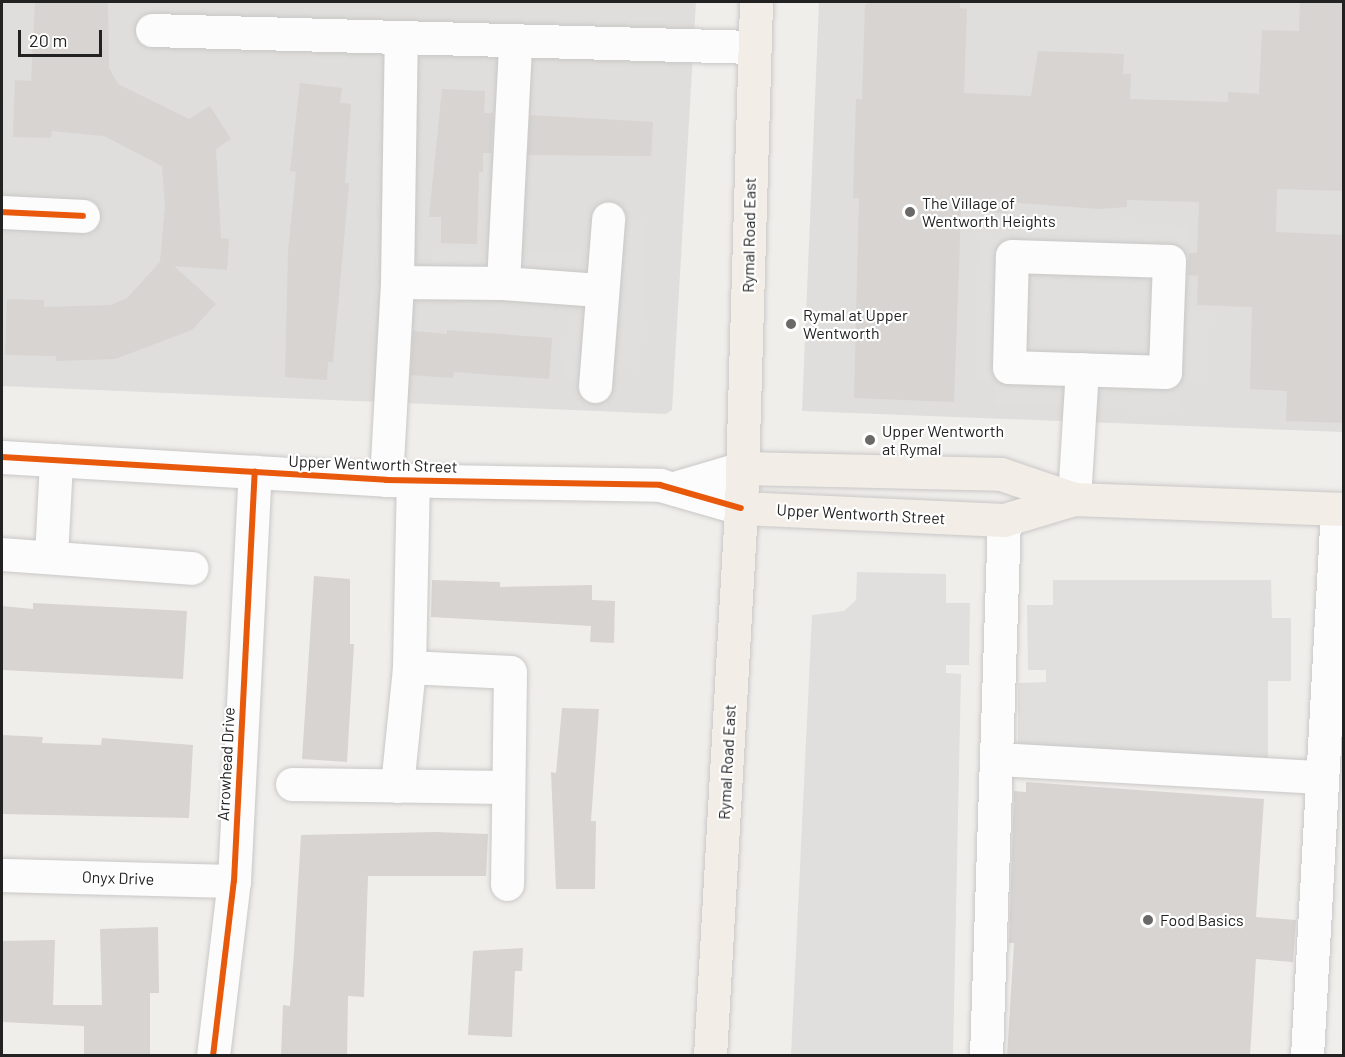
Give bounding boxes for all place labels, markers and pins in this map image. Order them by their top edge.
place label: The Village of Wentworth Heights [922,193,1056,231]
marker: The Village of Wentworth Heights [903,205,917,219]
place label: Rymal at Upper Wentworth [803,305,908,343]
marker: Rymal at Upper Wentworth [784,317,798,331]
place label: Upper Wentworth at Rymal [882,421,1004,459]
marker: Upper Wentworth at Rymal [863,433,877,447]
place label: Food Basics [1160,910,1244,930]
marker: Food Basics [1141,913,1155,927]

